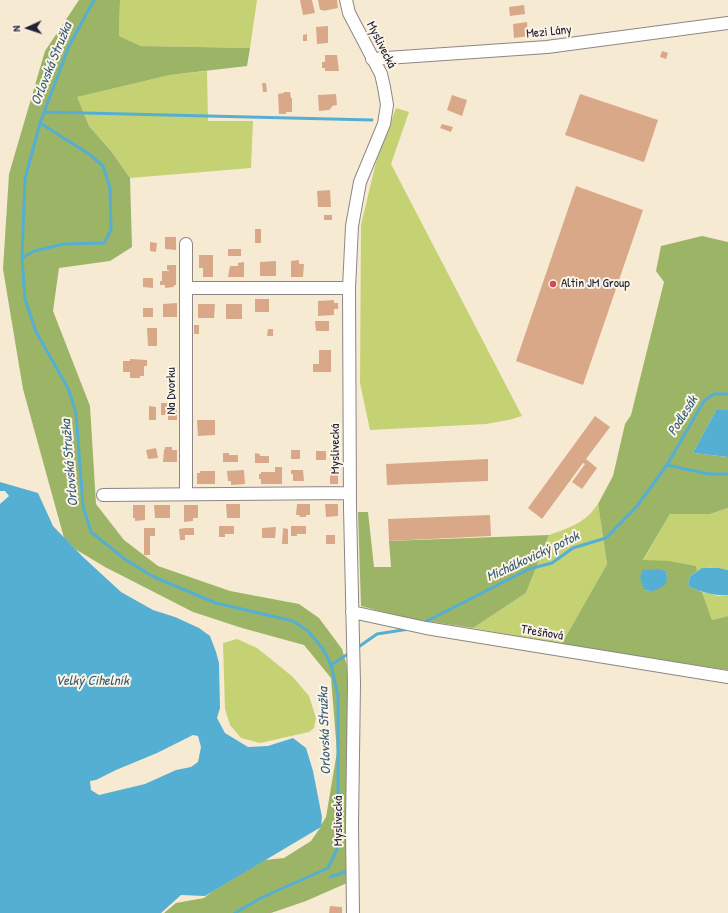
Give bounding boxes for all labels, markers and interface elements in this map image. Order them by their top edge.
north arrow [8,8,48,48]
street label: Myslivecká [363,19,399,71]
water label: Orlovská Stružka [28,20,76,108]
street label: Mezi Lány [525,22,573,42]
text: N [9,25,23,32]
place label: Altin JM Group [561,276,630,292]
marker: Altin JM Group [548,279,558,289]
street label: Na Dvorku [164,367,180,415]
water label: Podlesák [664,393,702,439]
water label: Orlovská Stružka [58,419,82,507]
street label: Myslivecká [328,424,344,474]
water label: Michálkovický potok [484,528,582,586]
street label: Třešňová [520,622,564,644]
water label: Velký Cihelník [55,673,129,689]
water label: Orlovská Stružka [315,687,335,775]
street label: Myslivecká [331,796,347,846]

